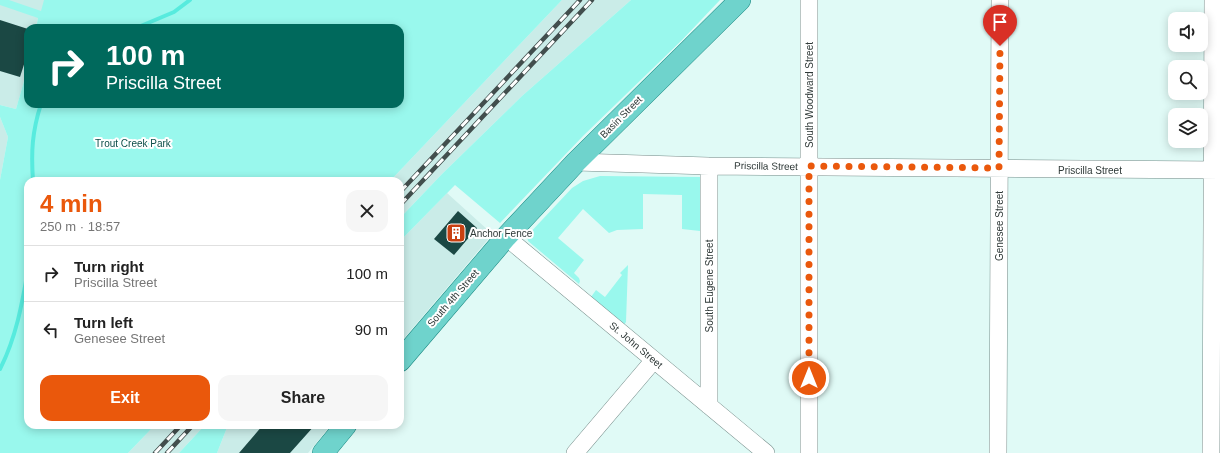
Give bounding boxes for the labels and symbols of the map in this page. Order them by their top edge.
pin [983,5,1017,46]
street label: South Woodward Street [804,42,815,148]
street label: Basin Street [598,94,644,140]
park label: Trout Creek Park [95,138,172,149]
street label: Priscilla Street [734,160,798,172]
street label: Priscilla Street [1058,165,1122,176]
street label: Genesee Street [994,191,1005,261]
building icon: Anchor Fence [445,222,467,244]
place label: Anchor Fence [470,228,533,239]
street label: South Eugene Street [704,239,715,332]
street label: South 4th Street [425,267,481,329]
street label: St. John Street [607,320,665,371]
position arrow [788,357,830,399]

